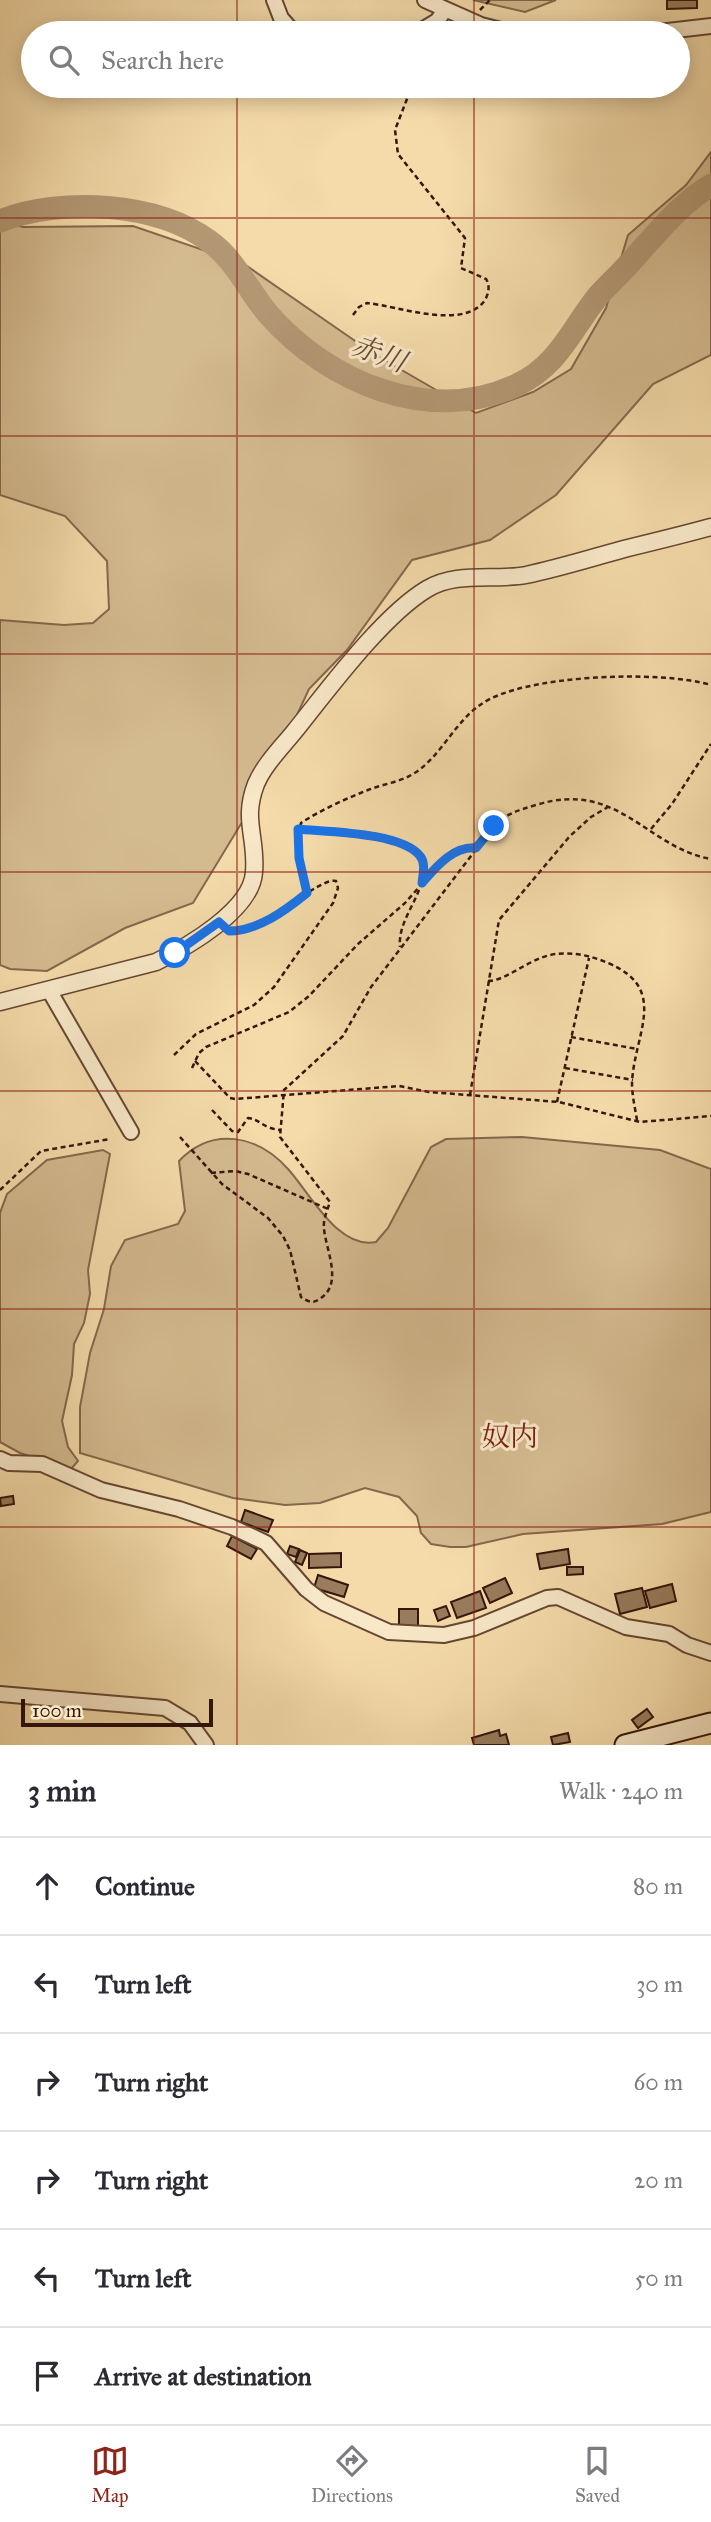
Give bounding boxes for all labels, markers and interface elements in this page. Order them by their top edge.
search box [21,21,690,98]
icon: search [45,41,83,79]
text: Search here [101,44,224,76]
water label: 赤川 [347,327,414,381]
route end [478,810,509,841]
route start [159,937,190,968]
district label: 奴内 [482,1419,538,1454]
scale bar [21,1696,214,1728]
text: 100 m [32,1699,82,1722]
text: 3 min [28,1773,96,1809]
text: Walk · 240 m [559,1777,683,1805]
icon: ahead [28,1867,66,1905]
text: Continue [95,1870,195,1902]
text: 80 m [633,1872,683,1900]
icon: left [28,1965,66,2003]
text: Turn left [95,1968,191,2000]
text: 30 m [636,1970,683,1998]
icon: right [28,2063,66,2101]
text: Turn right [95,2066,208,2098]
text: 60 m [634,2068,683,2096]
icon: right [28,2161,66,2199]
text: Turn right [95,2164,208,2196]
text: 20 m [634,2166,683,2194]
icon: left [28,2259,66,2297]
text: Turn left [95,2262,191,2294]
text: 50 m [635,2264,683,2292]
icon: arrive [28,2357,66,2395]
text: Arrive at destination [95,2360,312,2392]
tab: Map [91,2442,129,2507]
tab: Directions [311,2442,393,2507]
tab: Saved [575,2442,620,2507]

